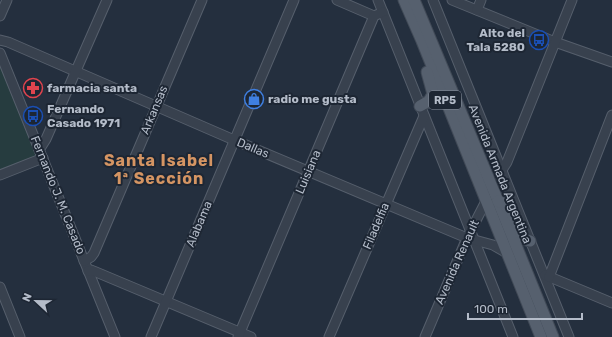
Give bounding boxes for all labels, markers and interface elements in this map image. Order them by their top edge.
place label: Alto del Tala 5280 [467,26,525,54]
bus stop icon: Alto del Tala 5280 [528,29,550,51]
pharmacy icon: farmacia santa [22,77,44,99]
place label: farmacia santa [47,81,137,95]
street label: Arkansas [138,84,170,136]
shop icon: radio me gusta [243,88,265,110]
road number: RP5 [429,91,461,109]
place label: radio me gusta [268,92,357,106]
place label: Fernando Casado 1971 [47,102,120,130]
street label: Avenida Armada Argentina [466,102,534,246]
bus stop icon: Fernando Casado 1971 [22,105,44,127]
street label: Fernando J. M. Casado [28,134,88,256]
street label: Dallas [235,135,271,161]
street label: Luisiana [293,148,323,196]
district label: Santa Isabel 1ª Sección [104,151,214,188]
street label: Alabama [183,199,215,249]
street label: Filadelfia [360,201,392,251]
street label: Avenida Renault [432,217,482,306]
north arrow [16,281,56,321]
text: N [20,291,35,304]
scale bar [468,295,582,321]
text: 100 m [474,302,508,316]

